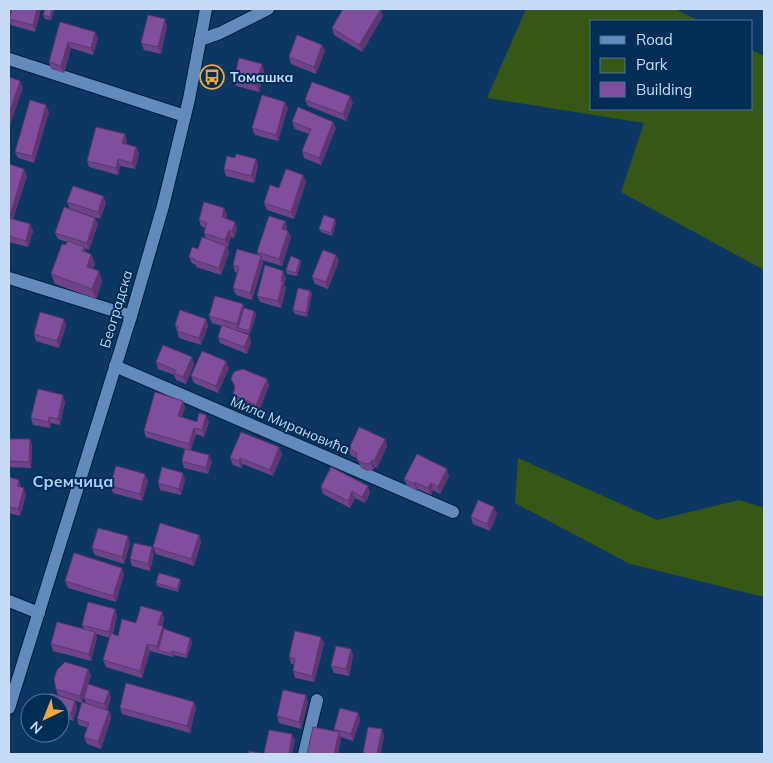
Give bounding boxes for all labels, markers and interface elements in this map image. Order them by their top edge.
legend [590,20,753,110]
text: Road [636,30,673,49]
text: Park [636,55,668,74]
bus stop icon: Томашка [199,64,225,90]
place label: Томашка [230,68,293,86]
text: Building [636,80,692,99]
street label: Београдска [96,268,136,350]
street label: Мила Мирановића [228,392,352,458]
district label: Сремчица [33,471,113,491]
north arrow [20,693,70,743]
text: N [26,717,46,738]

